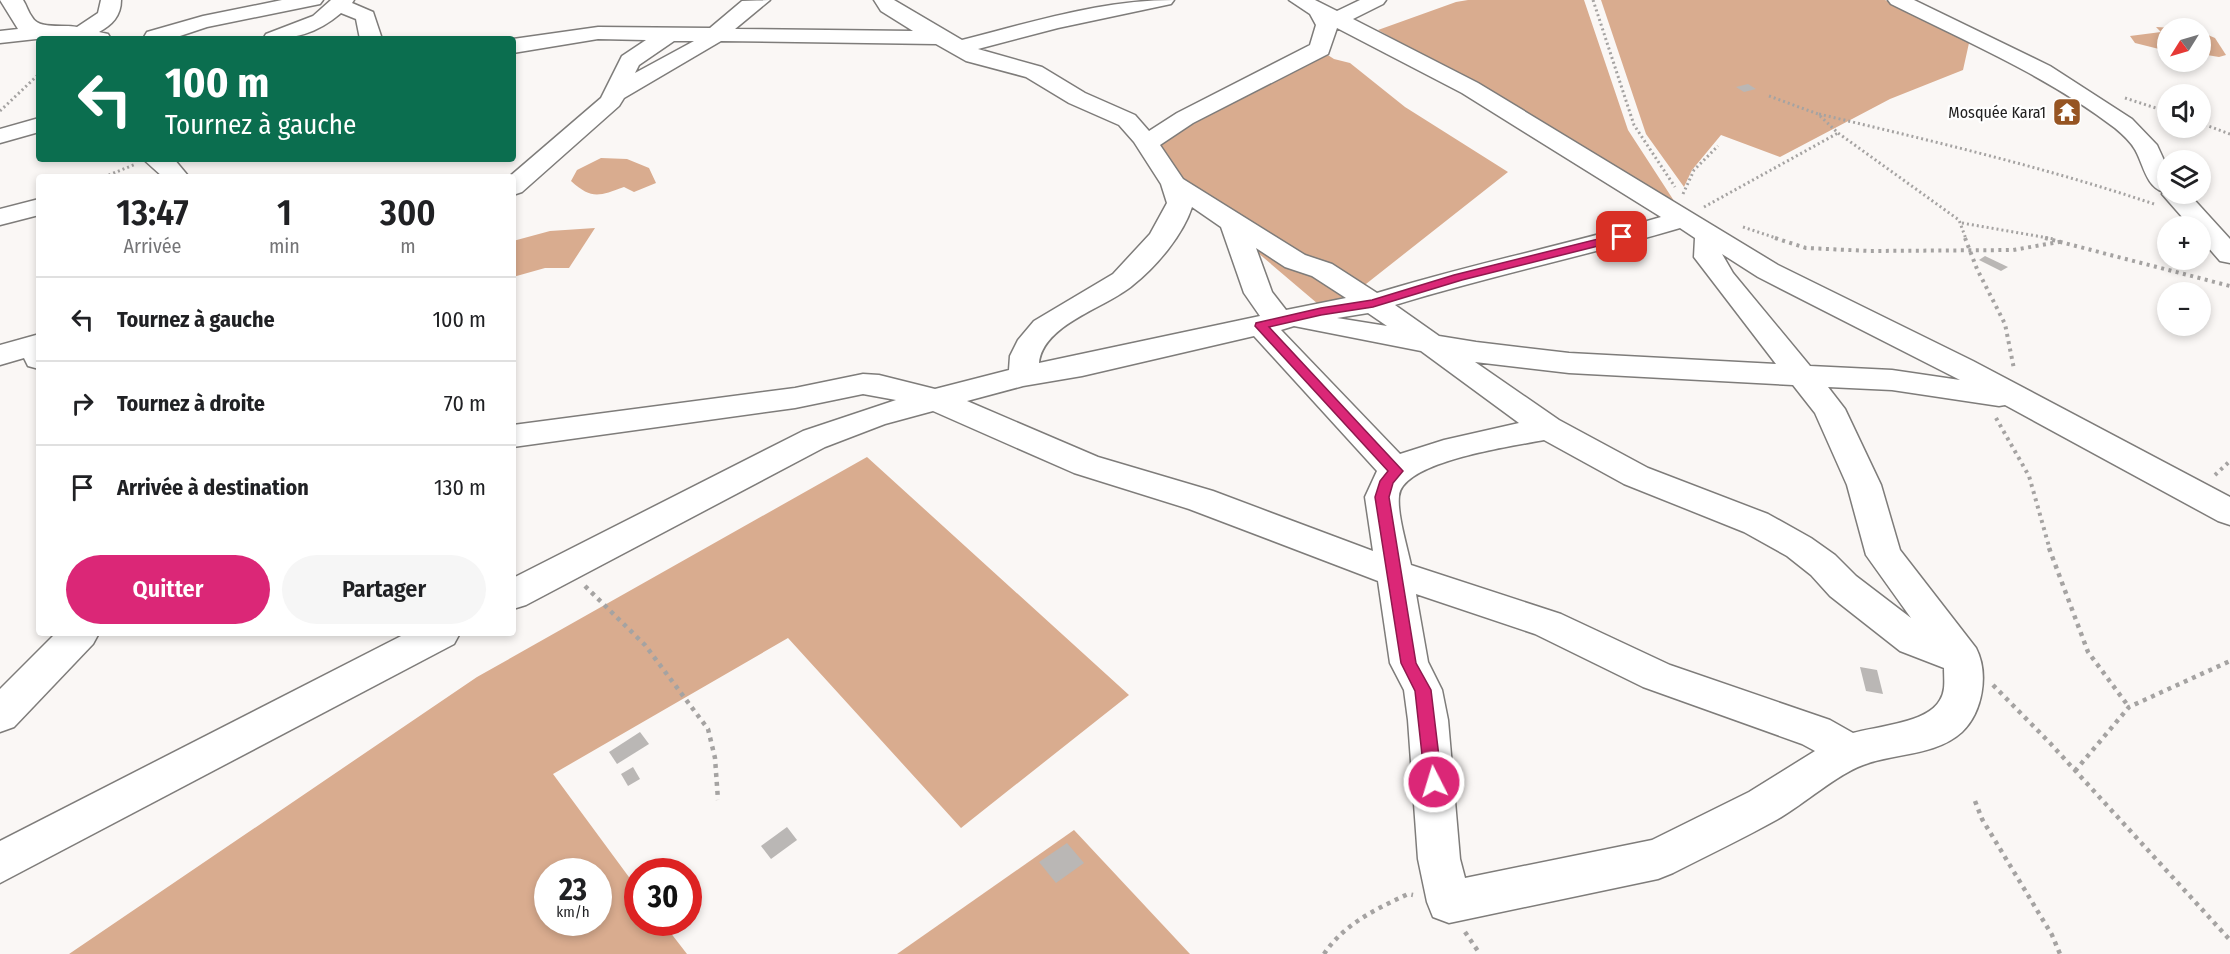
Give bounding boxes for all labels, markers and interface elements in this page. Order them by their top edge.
north arrow [2157,18,2211,72]
map controls [2157,18,2211,336]
text: 100 m [165,58,269,108]
icon: left [66,60,144,138]
button: sound [2157,84,2211,138]
temple icon: Mosquée Kara1 [2051,96,2083,128]
place label: Mosquée Kara1 [1948,103,2046,122]
text: Tournez à gauche [165,109,356,141]
button: layers [2157,150,2211,204]
text: 13:47 [116,191,189,235]
text: 1 [277,191,292,235]
text: 300 [380,191,436,235]
pin [1596,211,1647,262]
button: + [2157,216,2211,270]
icon: arrive [1605,220,1638,253]
text: Arrivée [123,234,182,258]
text: min [269,234,300,258]
text: m [400,234,416,258]
button: − [2157,282,2211,336]
icon: left [66,303,99,336]
text: Tournez à gauche [117,306,275,333]
text: 100 m [432,306,486,333]
icon: right [66,387,99,420]
text: Tournez à droite [117,390,265,417]
text: 70 m [444,390,486,417]
icon: arrive [66,471,99,504]
text: Arrivée à destination [117,474,309,501]
text: 130 m [434,474,486,501]
button: Quitter [66,555,270,624]
button: Partager [282,555,486,624]
position arrow [1402,750,1466,814]
speed limit sign: 30 [624,858,702,936]
text: 23 [559,872,587,908]
text: km/h [556,903,590,921]

